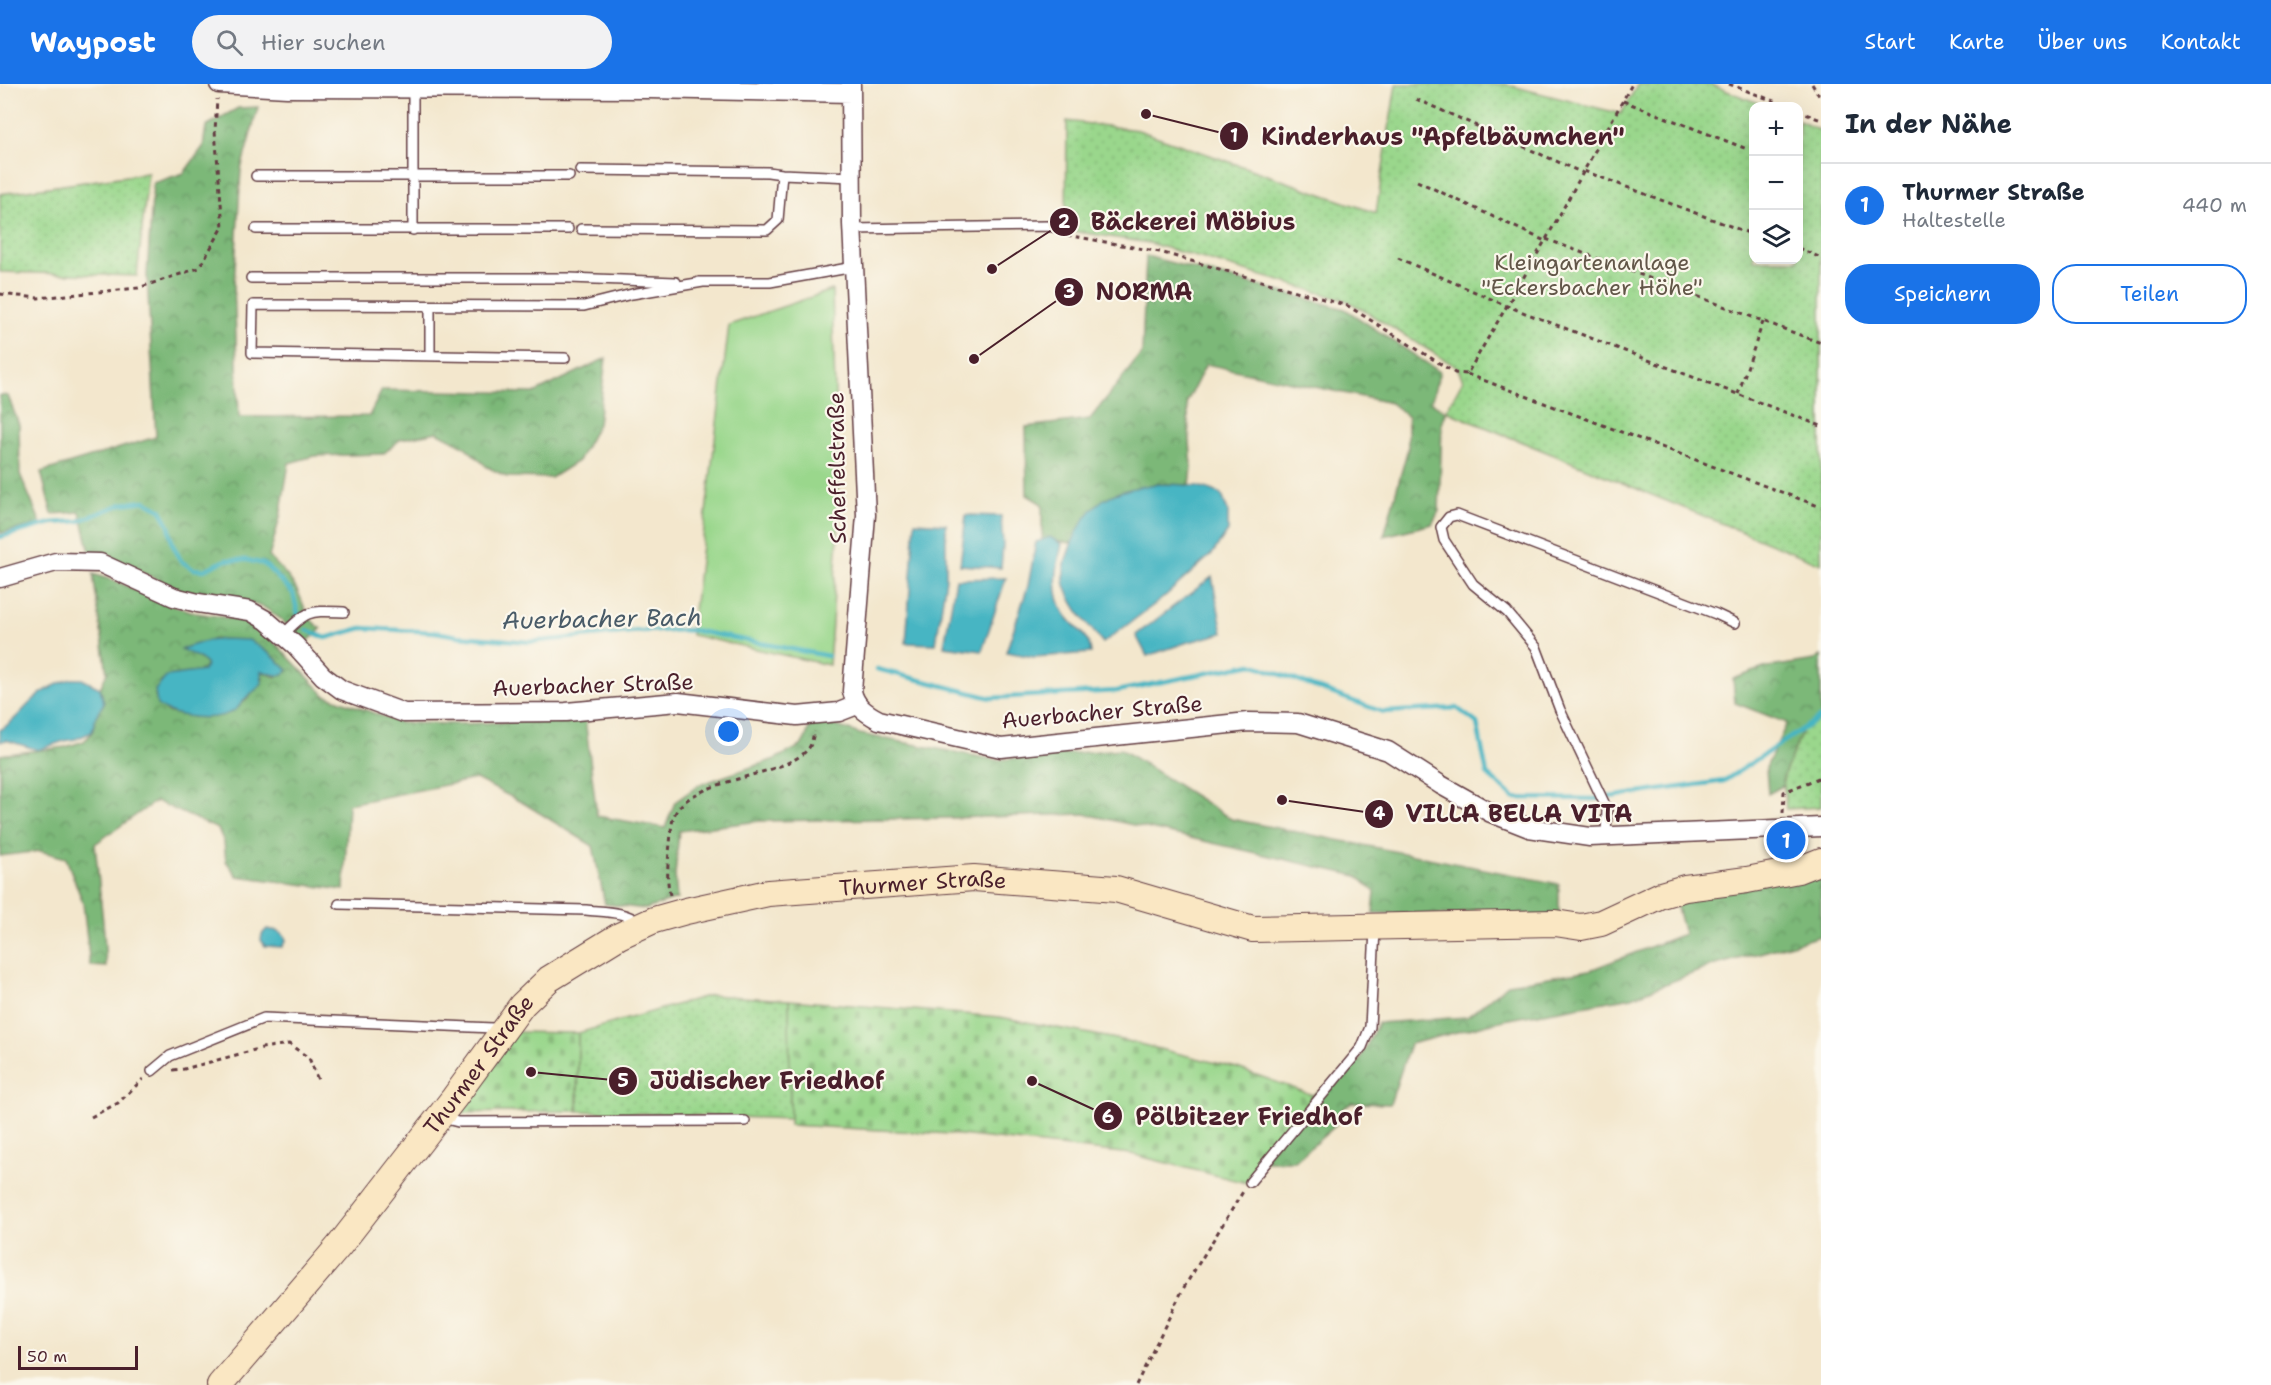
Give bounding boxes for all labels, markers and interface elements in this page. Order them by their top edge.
search box [192,15,612,69]
text: Waypost [30,23,156,61]
icon: search [213,26,246,59]
text: Hier suchen [261,28,385,57]
text: Start [1865,28,1916,56]
text: Karte [1949,28,2005,56]
text: Über uns [2038,28,2128,56]
text: Kontakt [2161,28,2241,56]
map controls [1749,102,1803,264]
button: + [1749,102,1803,156]
text: In der Nähe [1845,106,2012,141]
callout: Kinderhaus "Apfelbäumchen" [1219,115,1636,157]
text: Kinderhaus "Apfelbäumchen" [1261,121,1625,153]
text: 1 [1230,124,1238,148]
button: − [1749,156,1803,210]
text: Thurmer Straße [1902,178,2085,207]
text: 1 [1860,192,1869,218]
text: 440 m [2182,192,2247,218]
callout: Bäckerei Möbius [1049,201,1307,243]
text: Bäckerei Möbius [1091,206,1295,238]
text: Haltestelle [1902,207,2006,233]
text: 2 [1058,210,1071,234]
button: layers [1749,210,1803,264]
park label: Kleingartenanlage "Eckersbacher Höhe" [1481,248,1703,302]
button: Speichern [1845,264,2040,324]
button: Teilen [2052,264,2247,324]
callout: NORMA [1054,271,1205,313]
text: NORMA [1095,276,1193,308]
text: 3 [1063,280,1075,304]
street label: Scheffelstraße [821,392,853,544]
water label: Auerbacher Bach [502,601,702,637]
street label: Auerbacher Straße [492,667,694,703]
street label: Auerbacher Straße [1000,689,1204,735]
your location [714,717,743,746]
callout: VILLA BELLA VITA [1364,793,1645,835]
text: VILLA BELLA VITA [1406,798,1632,830]
text: 4 [1373,802,1386,826]
pin: 1 [1766,818,1806,862]
street label: Thurmer Straße [838,863,1008,902]
street label: Thurmer Straße [417,987,540,1140]
callout: Jüdischer Friedhof [608,1060,896,1102]
text: Jüdischer Friedhof [650,1065,885,1097]
text: 5 [617,1069,629,1093]
callout: Pölbitzer Friedhof [1093,1095,1374,1137]
text: Pölbitzer Friedhof [1135,1101,1363,1133]
text: 6 [1102,1105,1114,1129]
scale bar [18,1343,138,1370]
text: 50 m [27,1346,67,1367]

